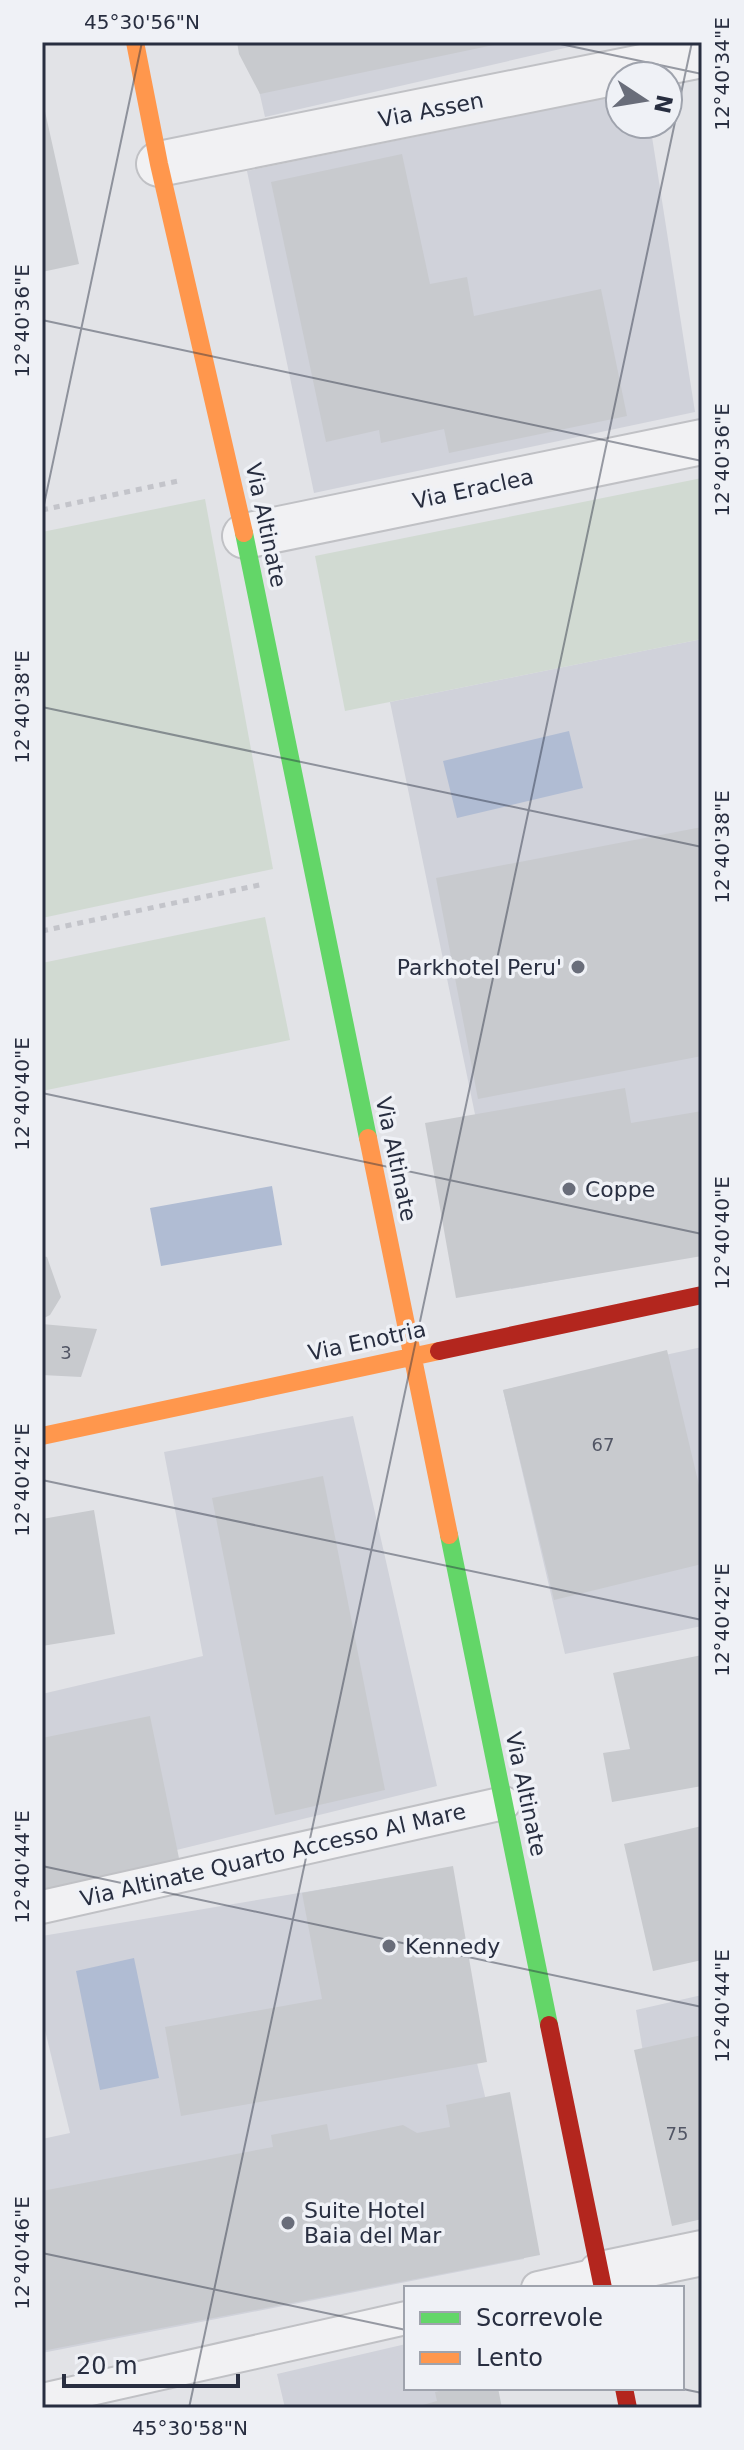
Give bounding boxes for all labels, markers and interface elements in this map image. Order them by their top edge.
text: 45°30'56"N [84,10,200,34]
text: 12°40'34"E [710,17,734,131]
north arrow [604,60,684,140]
street label: Via Assen [376,88,486,132]
text: N [649,92,677,116]
text: 12°40'36"E [10,264,34,378]
text: 12°40'36"E [710,403,734,517]
street label: Via Altinate [241,460,291,590]
street label: Via Eraclea [410,464,536,514]
text: 12°40'38"E [10,650,34,764]
text: 12°40'38"E [710,790,734,904]
place label: Parkhotel Peru' [397,955,562,980]
marker: Parkhotel Peru' [569,958,587,976]
text: 12°40'40"E [10,1037,34,1151]
street label: Via Altinate [371,1094,421,1224]
text: 12°40'40"E [710,1176,734,1290]
place label: Coppe [585,1177,655,1202]
marker: Coppe [560,1180,578,1198]
street label: Via Enotria [306,1316,428,1366]
house number: 3 [60,1342,72,1363]
text: 12°40'42"E [10,1423,34,1537]
house number: 67 [592,1434,614,1455]
text: 12°40'42"E [710,1563,734,1677]
street label: Via Altinate [501,1729,551,1859]
street label: Via Altinate Quarto Accesso Al Mare [78,1798,468,1912]
text: 12°40'44"E [10,1810,34,1924]
place label: Kennedy [405,1934,500,1959]
marker: Kennedy [380,1937,398,1955]
text: 12°40'44"E [710,1949,734,2063]
house number: 75 [666,2123,688,2144]
text: 12°40'46"E [10,2196,34,2310]
place label: Suite Hotel Baia del Mar [304,2198,442,2248]
marker: Suite Hotel Baia del Mar [279,2214,297,2232]
legend [404,2286,684,2390]
text: Scorrevole [476,2304,603,2332]
scale bar [64,2338,238,2388]
text: Lento [476,2344,543,2372]
text: 20 m [76,2352,138,2380]
text: 45°30'58"N [132,2416,248,2440]

